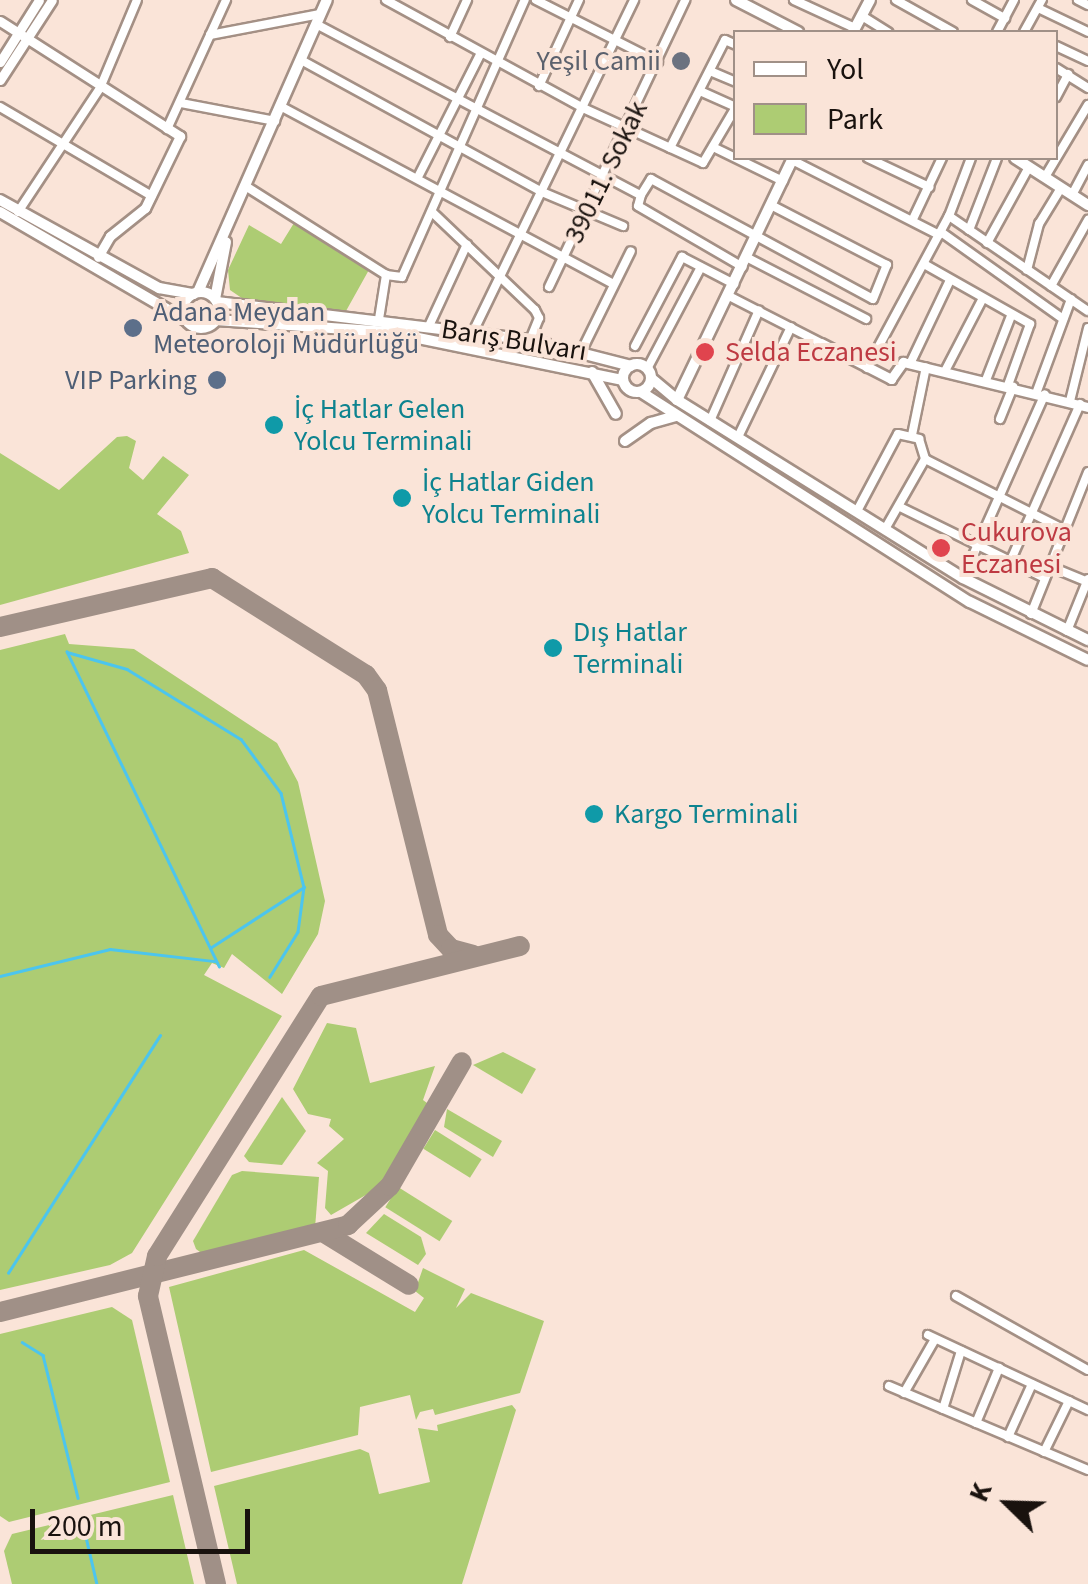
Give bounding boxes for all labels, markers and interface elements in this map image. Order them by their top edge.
legend [733,30,1058,160]
place label: Yeşil Camii [536,44,661,78]
text: Yol [827,48,864,91]
marker: Yeşil Camii [670,50,692,72]
street label: 39011. Sokak [557,96,655,248]
text: Park [827,98,883,141]
place label: Adana Meydan Meteoroloji Müdürlüğü [153,295,419,361]
street label: Barış Bulvarı [439,312,589,368]
marker: Adana Meydan Meteoroloji Müdürlüğü [122,317,144,339]
place label: Selda Eczanesi [725,335,897,369]
marker: Selda Eczanesi [694,341,716,363]
place label: VIP Parking [65,363,197,397]
marker: VIP Parking [206,369,228,391]
place label: İç Hatlar Gelen Yolcu Terminali [294,392,472,458]
marker: İç Hatlar Gelen Yolcu Terminali [263,414,285,436]
place label: İç Hatlar Giden Yolcu Terminali [422,465,600,531]
marker: İç Hatlar Giden Yolcu Terminali [391,487,413,509]
place label: Cukurova Eczanesi [961,515,1072,581]
marker: Cukurova Eczanesi [930,537,952,559]
place label: Dış Hatlar Terminali [573,615,687,681]
marker: Dış Hatlar Terminali [542,637,564,659]
place label: Kargo Terminali [614,797,799,831]
marker: Kargo Terminali [583,803,605,825]
north arrow [958,1454,1058,1554]
text: K [959,1477,1002,1508]
scale bar [35,1489,255,1551]
text: 200 m [47,1505,123,1548]

